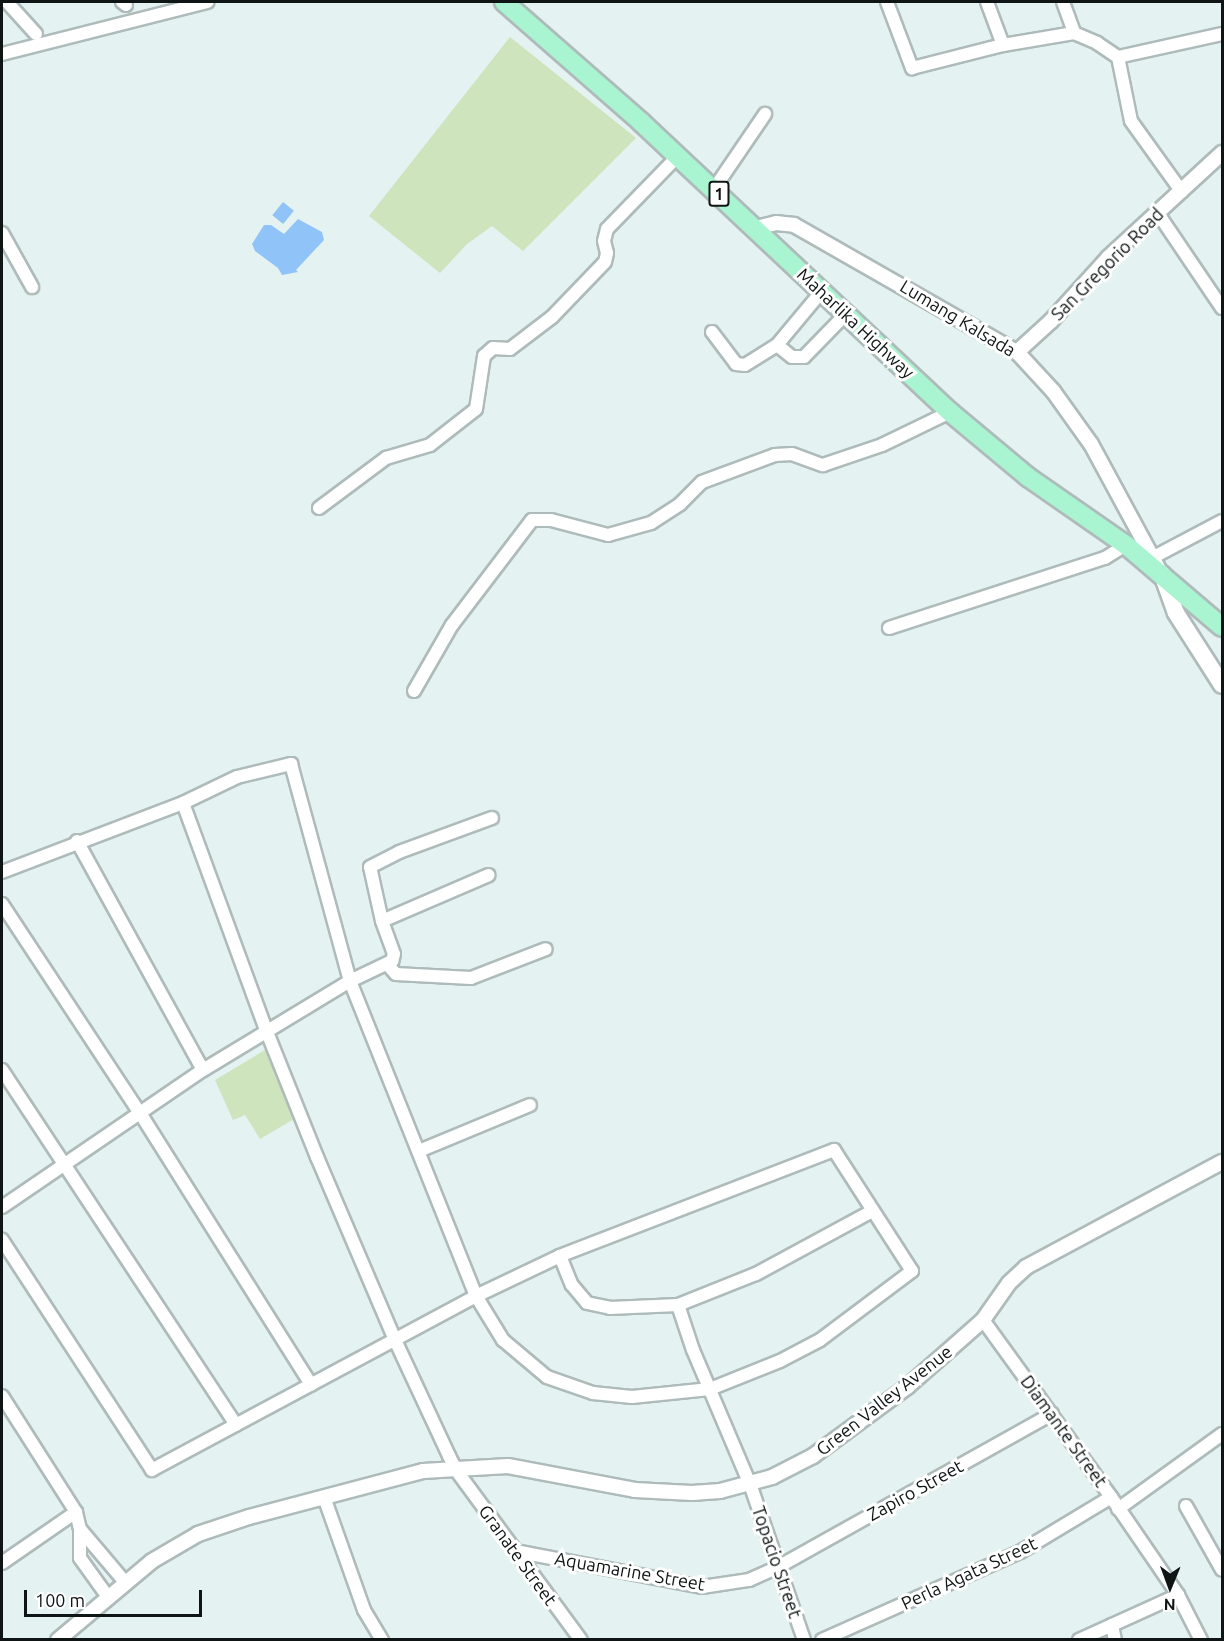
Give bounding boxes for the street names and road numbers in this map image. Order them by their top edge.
road number: 1 [707,181,731,207]
street label: San Gregorio Road [1046,203,1168,325]
street label: Maharlika Highway [793,263,919,383]
street label: Lumang Kalsada [896,275,1020,361]
street label: Green Valley Avenue [812,1340,956,1460]
street label: Diamante Street [1016,1371,1112,1491]
street label: Zapiro Street [863,1455,967,1525]
street label: Granate Street [474,1501,562,1609]
street label: Topacio Street [748,1503,806,1621]
street label: Perla Agata Street [898,1532,1040,1614]
street label: Aquamarine Street [553,1547,707,1595]

